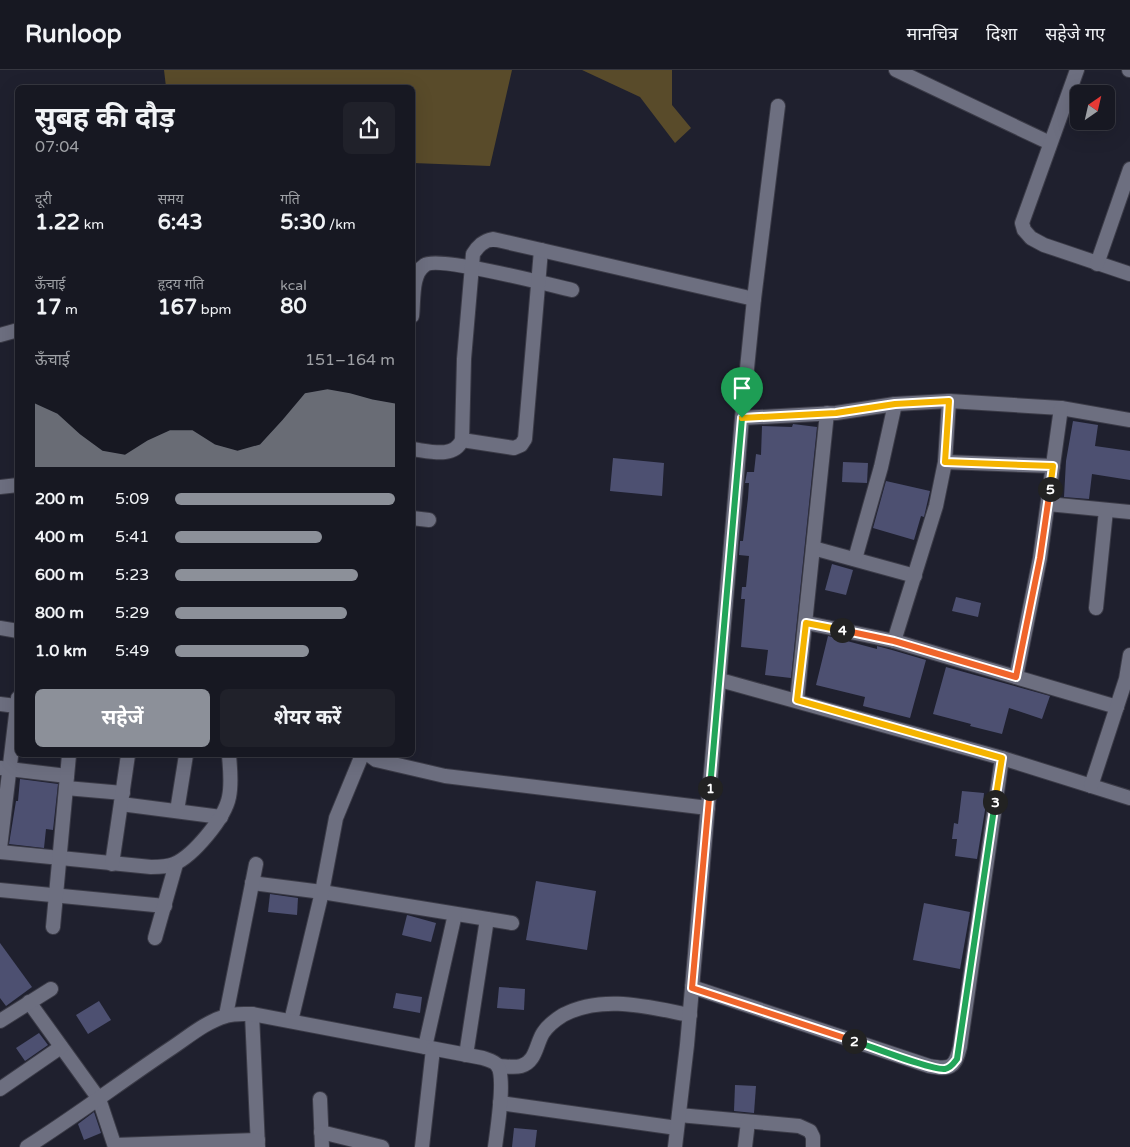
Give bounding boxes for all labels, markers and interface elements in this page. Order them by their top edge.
text: Runloop [25,20,122,49]
text: मानचित्र [907,23,958,45]
text: दिशा [986,23,1017,45]
text: सहेजे गए [1045,23,1105,45]
north arrow [1070,85,1115,130]
map controls [1070,85,1115,130]
text: सुबह की दौड़ [35,101,175,135]
button: share [343,102,395,154]
text: 07:04 [35,137,79,157]
text: दूरी [35,191,52,208]
text: समय [158,191,184,208]
text: गति [280,191,300,208]
text: 1.22 [35,210,80,235]
text: 6:43 [158,210,203,235]
text: 5:30 [280,210,325,235]
text: km [80,216,104,233]
text: /km [325,216,356,233]
text: ऊँचाई [35,276,65,293]
text: हृदय गति [158,276,204,293]
text: kcal [280,277,307,294]
text: 80 [280,294,307,319]
text: 17 [35,295,61,320]
text: 167 [158,295,197,320]
text: m [61,301,78,318]
text: bpm [197,301,231,318]
text: ऊँचाई [35,350,70,370]
text: 151–164 m [305,350,395,370]
pin [721,367,763,418]
icon: arrive [728,374,756,402]
pin: 5 [1038,476,1062,502]
text: 5 [1046,481,1055,498]
text: 200 m [35,489,84,509]
text: 5:09 [115,489,149,509]
text: 400 m [35,527,84,547]
text: 5:41 [115,527,149,547]
text: 600 m [35,565,84,585]
text: 5:23 [115,565,149,585]
text: 800 m [35,603,84,623]
text: 5:29 [115,603,149,623]
pin: 4 [830,618,854,642]
text: 4 [838,622,847,639]
text: 1.0 km [35,641,87,661]
text: 5:49 [115,641,149,661]
button: सहेजें [35,689,210,747]
button: शेयर करें [220,689,395,747]
pin: 1 [698,776,722,800]
text: 1 [706,780,715,797]
pin: 3 [982,790,1008,814]
text: 3 [991,794,1000,811]
pin: 2 [842,1028,866,1054]
text: 2 [850,1033,859,1050]

